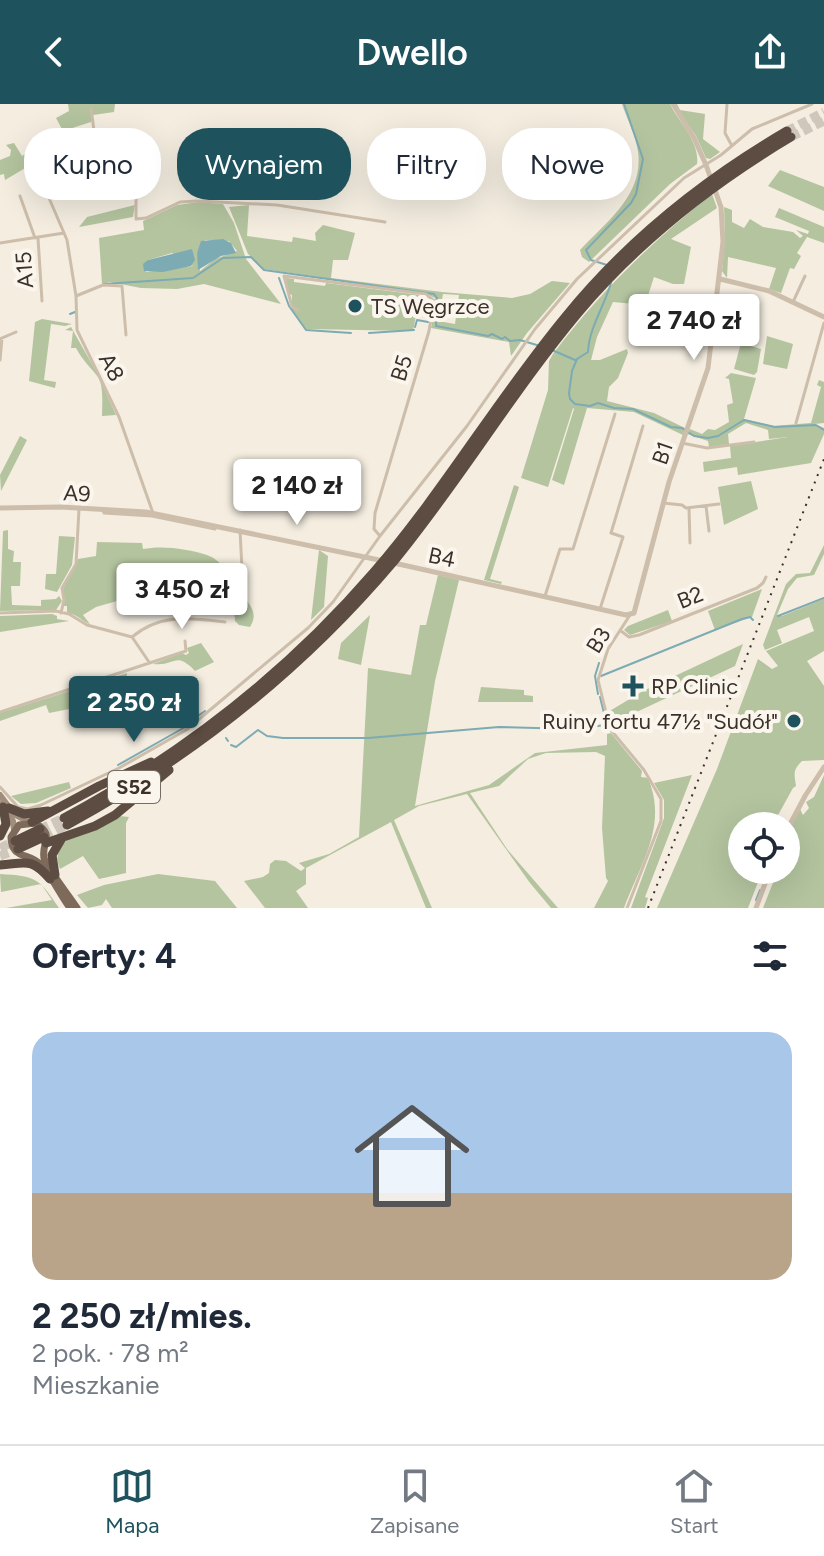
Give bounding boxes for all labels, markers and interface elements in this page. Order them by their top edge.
icon: back [32,30,76,74]
icon: share [748,30,792,74]
text: Dwello [356,31,468,74]
chip: Kupno [24,128,161,200]
chip: Wynajem [177,128,351,200]
chip: Filtry [367,128,486,200]
chip: Nowe [502,128,632,200]
street label: A15 [10,251,39,289]
place label: TS Węgrzce [371,293,489,320]
pin: 2 740 zł [611,294,777,362]
marker: TS Węgrzce [346,297,364,315]
text: 2 740 zł [646,304,742,336]
street label: A8 [93,348,130,386]
street label: B5 [385,352,418,385]
street label: B1 [646,438,679,468]
pin: 2 140 zł [214,459,380,527]
text: 2 140 zł [251,469,343,501]
street label: A9 [63,479,91,508]
street label: B4 [426,541,458,574]
pin: 3 450 zł [99,563,265,631]
text: 3 450 zł [134,573,230,605]
street label: B2 [673,580,707,615]
street label: B3 [580,622,617,658]
place label: RP Clinic [651,673,738,700]
marker: RP Clinic [622,675,644,697]
pin: 2 250 zł [51,676,217,744]
text: 2 250 zł [87,686,181,718]
place label: Ruiny fortu 47½ "Sudół" [542,708,778,735]
marker: Ruiny fortu 47½ "Sudół" [785,712,803,730]
road number: S52 [108,771,160,803]
map controls [728,812,800,884]
button: locate [728,812,800,884]
icon: filters [748,934,792,978]
text: Oferty: 4 [32,936,177,977]
icon: home [340,1084,484,1228]
text: 2 250 zł/mies. [32,1296,252,1337]
text: 2 pok. · 78 m² [32,1337,189,1369]
text: Mieszkanie [32,1369,159,1401]
tab: Mapa [105,1464,159,1539]
tab: Zapisane [370,1464,459,1539]
tab: Start [670,1464,719,1539]

